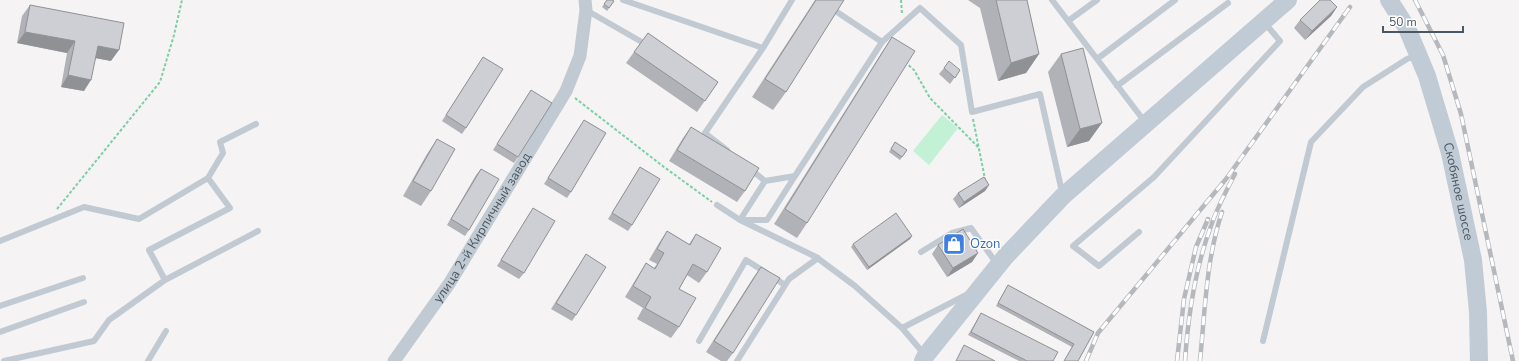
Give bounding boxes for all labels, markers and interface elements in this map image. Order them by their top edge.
scale bar [1383,8,1463,34]
text: 50 m [1389,14,1417,30]
street label: Скобяное шоссе [1438,140,1478,242]
street label: улица 2-й Кирпичный завод [429,149,536,307]
shop icon: Ozon [941,231,967,257]
place label: Ozon [970,235,1000,253]

